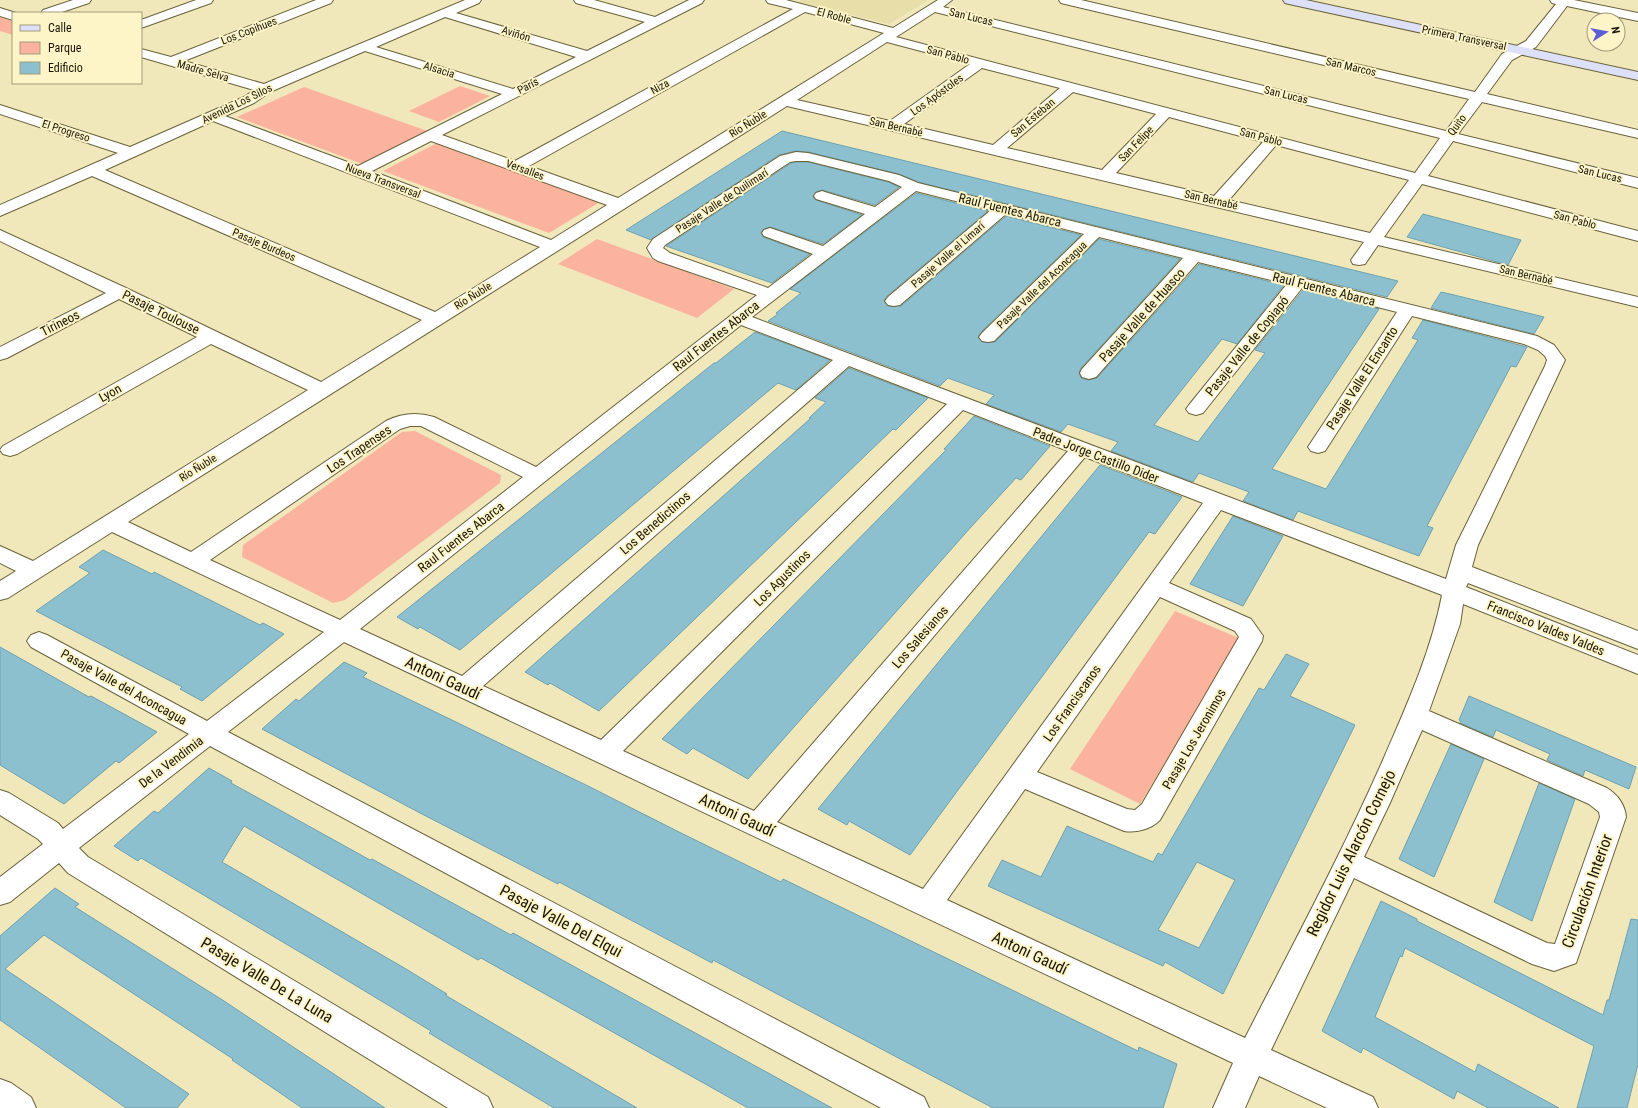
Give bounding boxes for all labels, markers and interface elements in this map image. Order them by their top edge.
street label: El Roble [815,5,853,27]
street label: San Lucas [948,5,994,29]
legend [12,12,142,84]
north arrow [1586,12,1626,52]
street label: Los Copihues [219,14,279,48]
text: Calle [48,21,72,35]
street label: Aviñón [500,23,532,45]
street label: Primera Transversal [1421,23,1507,53]
text: N [1608,26,1622,35]
text: Parque [48,41,82,55]
street label: San Pablo [925,43,971,67]
street label: San Marcos [1325,55,1377,79]
street label: Madre Selva [176,57,230,85]
street label: Alsacia [422,59,456,81]
text: Edificio [48,61,83,75]
street label: Los Apóstoles [908,72,966,118]
street label: París [515,75,541,97]
street label: Niza [648,77,672,97]
street label: Avenida Los Silos [200,81,274,127]
street label: San Lucas [1263,83,1309,107]
street label: San Esteban [1008,96,1058,140]
street label: Río Ñuble [727,107,769,141]
street label: Quito [1445,111,1469,138]
street label: San Bernabé [868,115,924,139]
street label: El Progreso [40,117,92,145]
street label: San Felipe [1116,123,1156,165]
street label: San Pablo [1238,125,1284,149]
street label: Versalles [504,157,546,183]
street label: Nueva Transversal [344,161,422,201]
street label: San Lucas [1577,162,1623,186]
street label: Pasaje Valle de Quilimarí [673,166,771,236]
street label: San Bernabé [1183,188,1239,212]
street label: Raul Fuentes Abarca [957,190,1063,230]
street label: San Pablo [1552,208,1598,232]
street label: Pasaje Valle el Limarí [909,219,988,290]
street label: Pasaje Burdeos [230,226,298,264]
street label: Pasaje Valle del Aconcagua [994,239,1090,331]
street label: San Bernabé [1498,263,1554,287]
street label: Pasaje Valle de Huasco [1096,265,1188,365]
street label: Raul Fuentes Abarca [1271,269,1377,309]
street label: Río Ñuble [452,279,494,313]
street label: Pasaje Toulouse [120,287,202,337]
street label: Pasaje Valle de Copiapó [1202,293,1292,399]
street label: Raul Fuentes Abarca [670,298,762,374]
street label: Tirineos [38,307,82,339]
street label: Pasaje Valle El Encanto [1323,324,1401,432]
street label: Lyon [96,381,124,405]
street label: Los Trapenses [324,422,394,476]
street label: Padre Jorge Castillo Dider [1031,424,1161,486]
street label: Río Ñuble [177,451,219,485]
street label: Los Benedictinos [617,488,693,558]
street label: Raul Fuentes Abarca [415,499,507,575]
street label: Los Agustinos [751,547,813,609]
street label: Francisco Valdes Valdes [1485,598,1607,658]
street label: Los Salesianos [889,603,951,671]
street label: Pasaje Valle del Aconcagua [58,646,190,728]
street label: Antoni Gaudí [402,652,485,704]
street label: Los Franciscanos [1040,662,1104,744]
street label: Pasaje Los Jeronimos [1159,686,1229,792]
street label: De la Vendimia [136,733,206,791]
street label: Regidor Luis Alarcón Cornejo [1302,767,1400,939]
street label: Antoni Gaudí [696,789,779,841]
street label: Circulación Interior [1558,831,1616,951]
street label: Pasaje Valle Del Elqui [497,881,625,961]
street label: Antoni Gaudí [989,927,1072,979]
street label: Pasaje Valle De La Luna [198,933,336,1027]

